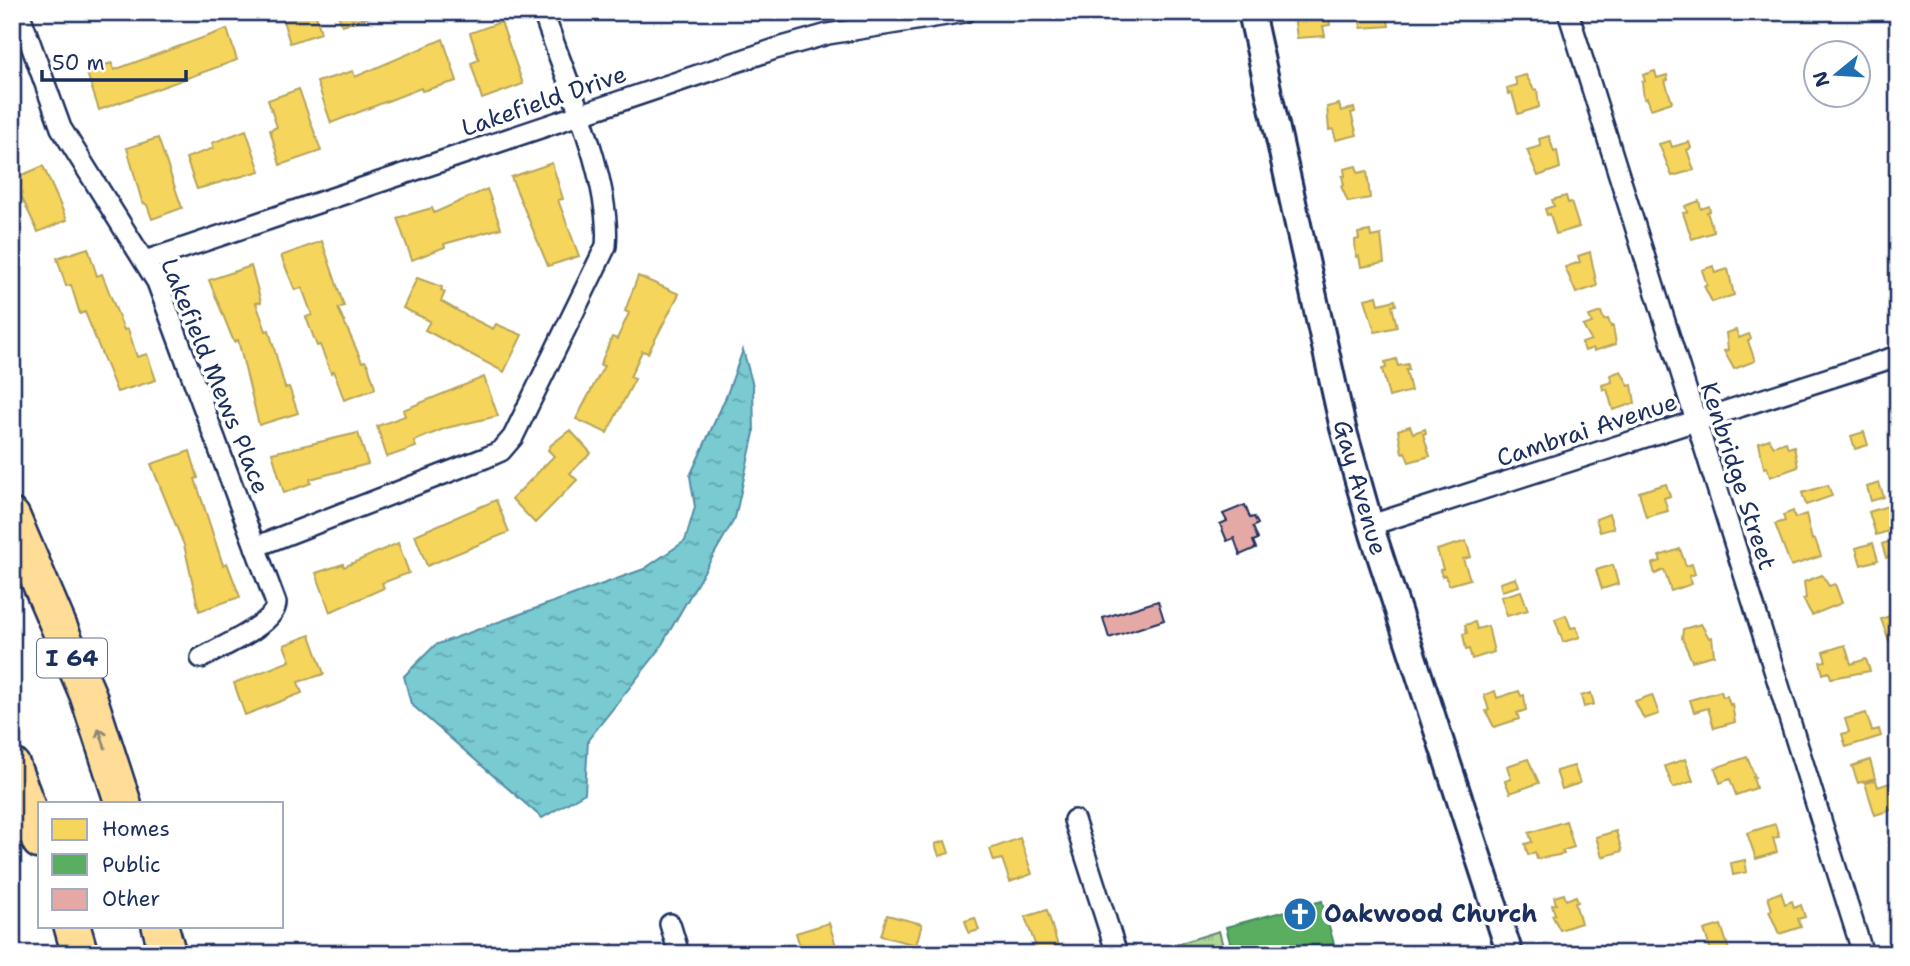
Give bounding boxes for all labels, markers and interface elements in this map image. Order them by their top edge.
scale bar [42,38,186,82]
north arrow [1801,38,1871,108]
text: 50 m [52,49,105,77]
street label: Lakefield Drive [457,58,631,144]
text: N [1807,68,1836,90]
street label: Lakefield Mews Place [153,253,277,499]
street label: Kenbridge Street [1693,378,1783,574]
street label: Cambrai Avenue [1493,386,1681,474]
street label: Gay Avenue [1325,416,1395,559]
road number: I 64 [37,638,107,678]
one-way arrow [95,728,107,750]
legend [38,802,284,928]
text: Homes [102,815,170,843]
text: Public [102,851,161,879]
text: Other [102,885,160,913]
church icon: Oakwood Church [1281,895,1319,933]
place label: Oakwood Church [1324,898,1537,930]

